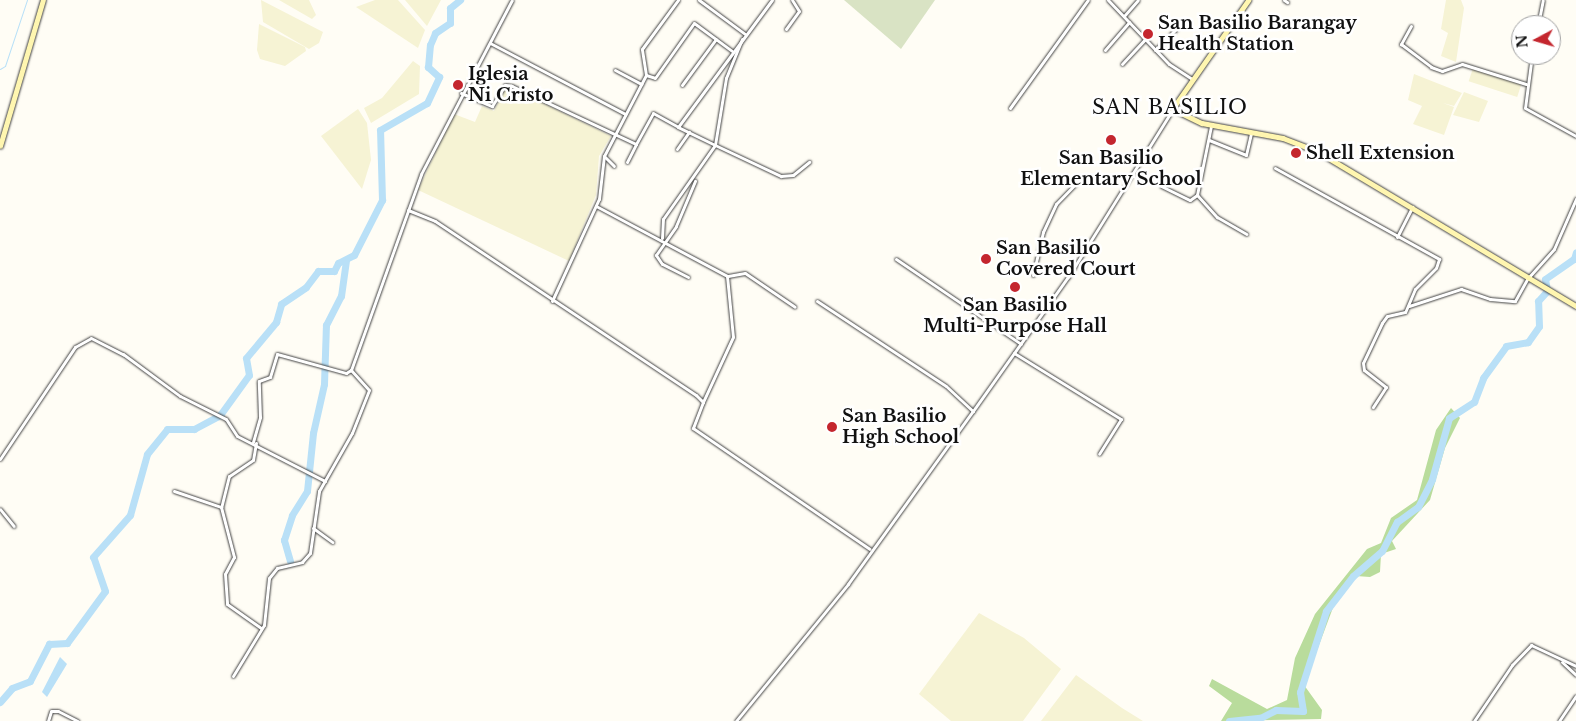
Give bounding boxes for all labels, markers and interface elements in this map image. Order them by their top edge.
place label: San Basilio Barangay Health Station [1158,13,1357,56]
north arrow [1511,15,1561,65]
marker: San Basilio Barangay Health Station [1142,28,1154,40]
text: N [1512,34,1532,49]
place label: Iglesia Ni Cristo [468,64,553,106]
marker: Iglesia Ni Cristo [452,79,464,91]
district label: SAN BASILIO [1091,95,1249,119]
marker: San Basilio Elementary School [1105,134,1117,146]
place label: Shell Extension [1306,142,1455,164]
marker: Shell Extension [1290,147,1302,159]
place label: San Basilio Elementary School [1020,148,1202,190]
place label: San Basilio Covered Court [996,238,1136,280]
marker: San Basilio Covered Court [980,253,992,265]
marker: San Basilio Multi-Purpose Hall [1009,281,1021,293]
place label: San Basilio Multi-Purpose Hall [923,295,1107,338]
place label: San Basilio High School [842,406,959,448]
marker: San Basilio High School [826,421,838,433]

